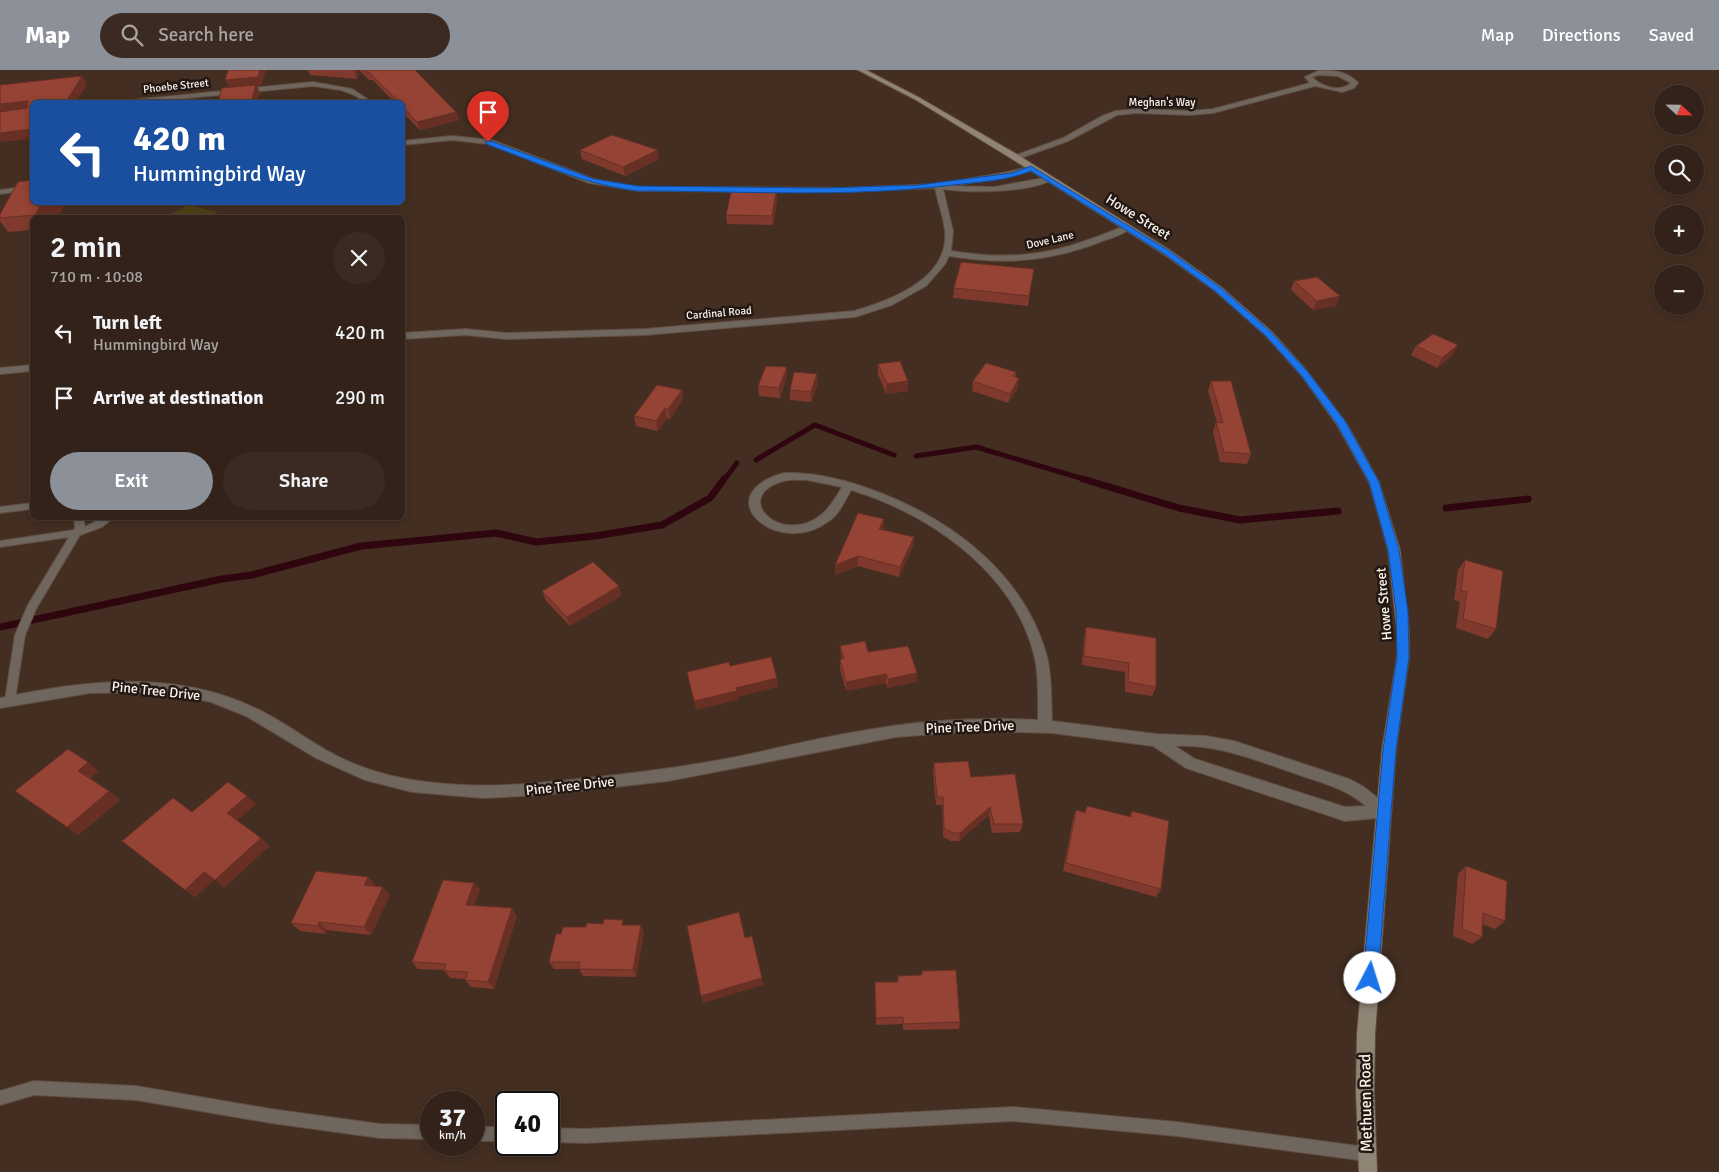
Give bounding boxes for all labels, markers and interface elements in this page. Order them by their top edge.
search box [100,13,450,58]
text: Map [25,20,70,50]
icon: search [118,21,146,49]
text: Search here [158,23,254,47]
text: Map [1481,24,1514,46]
text: Directions [1542,24,1621,46]
text: Saved [1649,24,1694,46]
street label: Phoebe Street [143,76,210,96]
north arrow [1654,85,1704,135]
map controls [1654,85,1704,315]
pin [467,91,509,142]
street label: Meghan's Way [1129,96,1196,109]
icon: arrive [474,98,502,126]
text: 420 m [133,117,226,160]
icon: left [50,120,115,185]
button: search [1654,145,1704,195]
text: Hummingbird Way [133,160,306,187]
street label: Howe Street [1103,190,1174,244]
button: + [1654,205,1704,255]
street label: Dove Lane [1025,228,1075,252]
text: 2 min [50,229,122,266]
button: close [333,232,385,284]
button: − [1654,265,1704,315]
text: 710 m · 10:08 [50,267,143,287]
street label: Cardinal Road [686,304,752,322]
text: Turn left [93,311,162,335]
icon: left [50,319,78,347]
text: 420 m [335,321,385,345]
text: Hummingbird Way [93,335,218,355]
icon: arrive [50,384,78,412]
text: Arrive at destination [93,386,264,410]
text: 290 m [335,386,385,410]
button: Exit [50,452,213,510]
button: Share [223,452,385,510]
street label: Howe Street [1372,567,1396,641]
street label: Pine Tree Drive [111,678,201,704]
street label: Pine Tree Drive [925,717,1015,737]
street label: Pine Tree Drive [525,773,615,799]
position arrow [1343,951,1395,1003]
street label: Methuen Road [1355,1054,1377,1152]
speed limit sign: 40 [495,1091,560,1156]
text: 37 [439,1102,466,1133]
text: km/h [439,1128,466,1143]

